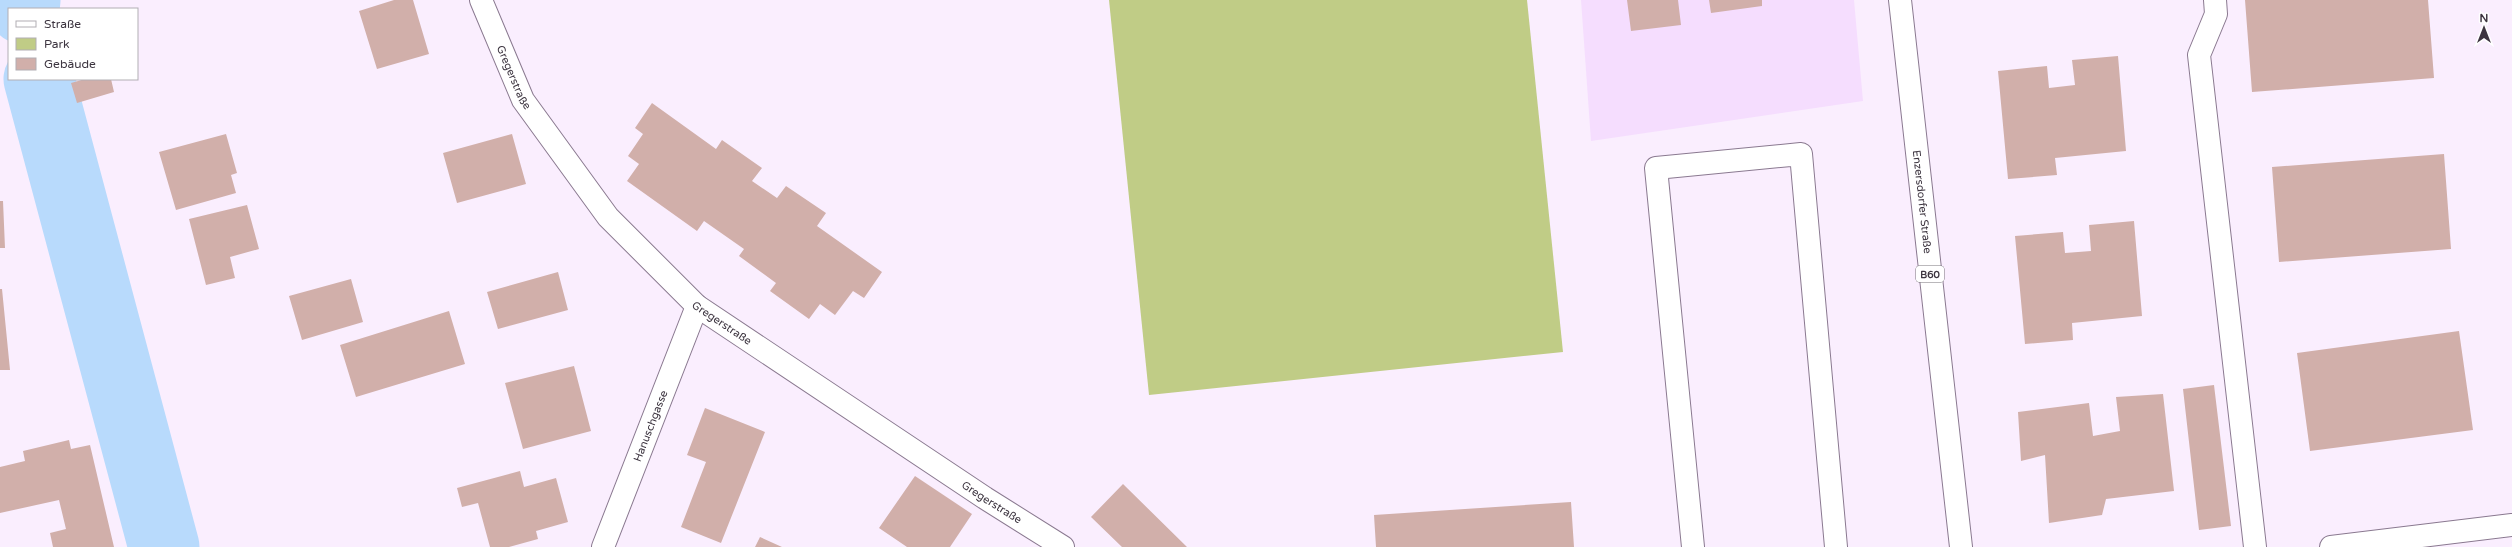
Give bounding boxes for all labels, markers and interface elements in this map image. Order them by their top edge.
legend [8,8,138,80]
north arrow [2464,8,2504,48]
text: N [2480,12,2488,25]
text: Straße [44,17,81,31]
text: Park [44,37,70,51]
street label: Gregerstraße [494,43,534,112]
text: Gebäude [44,57,96,71]
street label: Enzersdorfer Straße [1910,149,1934,254]
road number: B60 [1916,266,1944,282]
street label: Gregerstraße [689,299,754,348]
street label: Hanuschgasse [631,388,671,464]
street label: Gregerstraße [959,478,1024,526]

